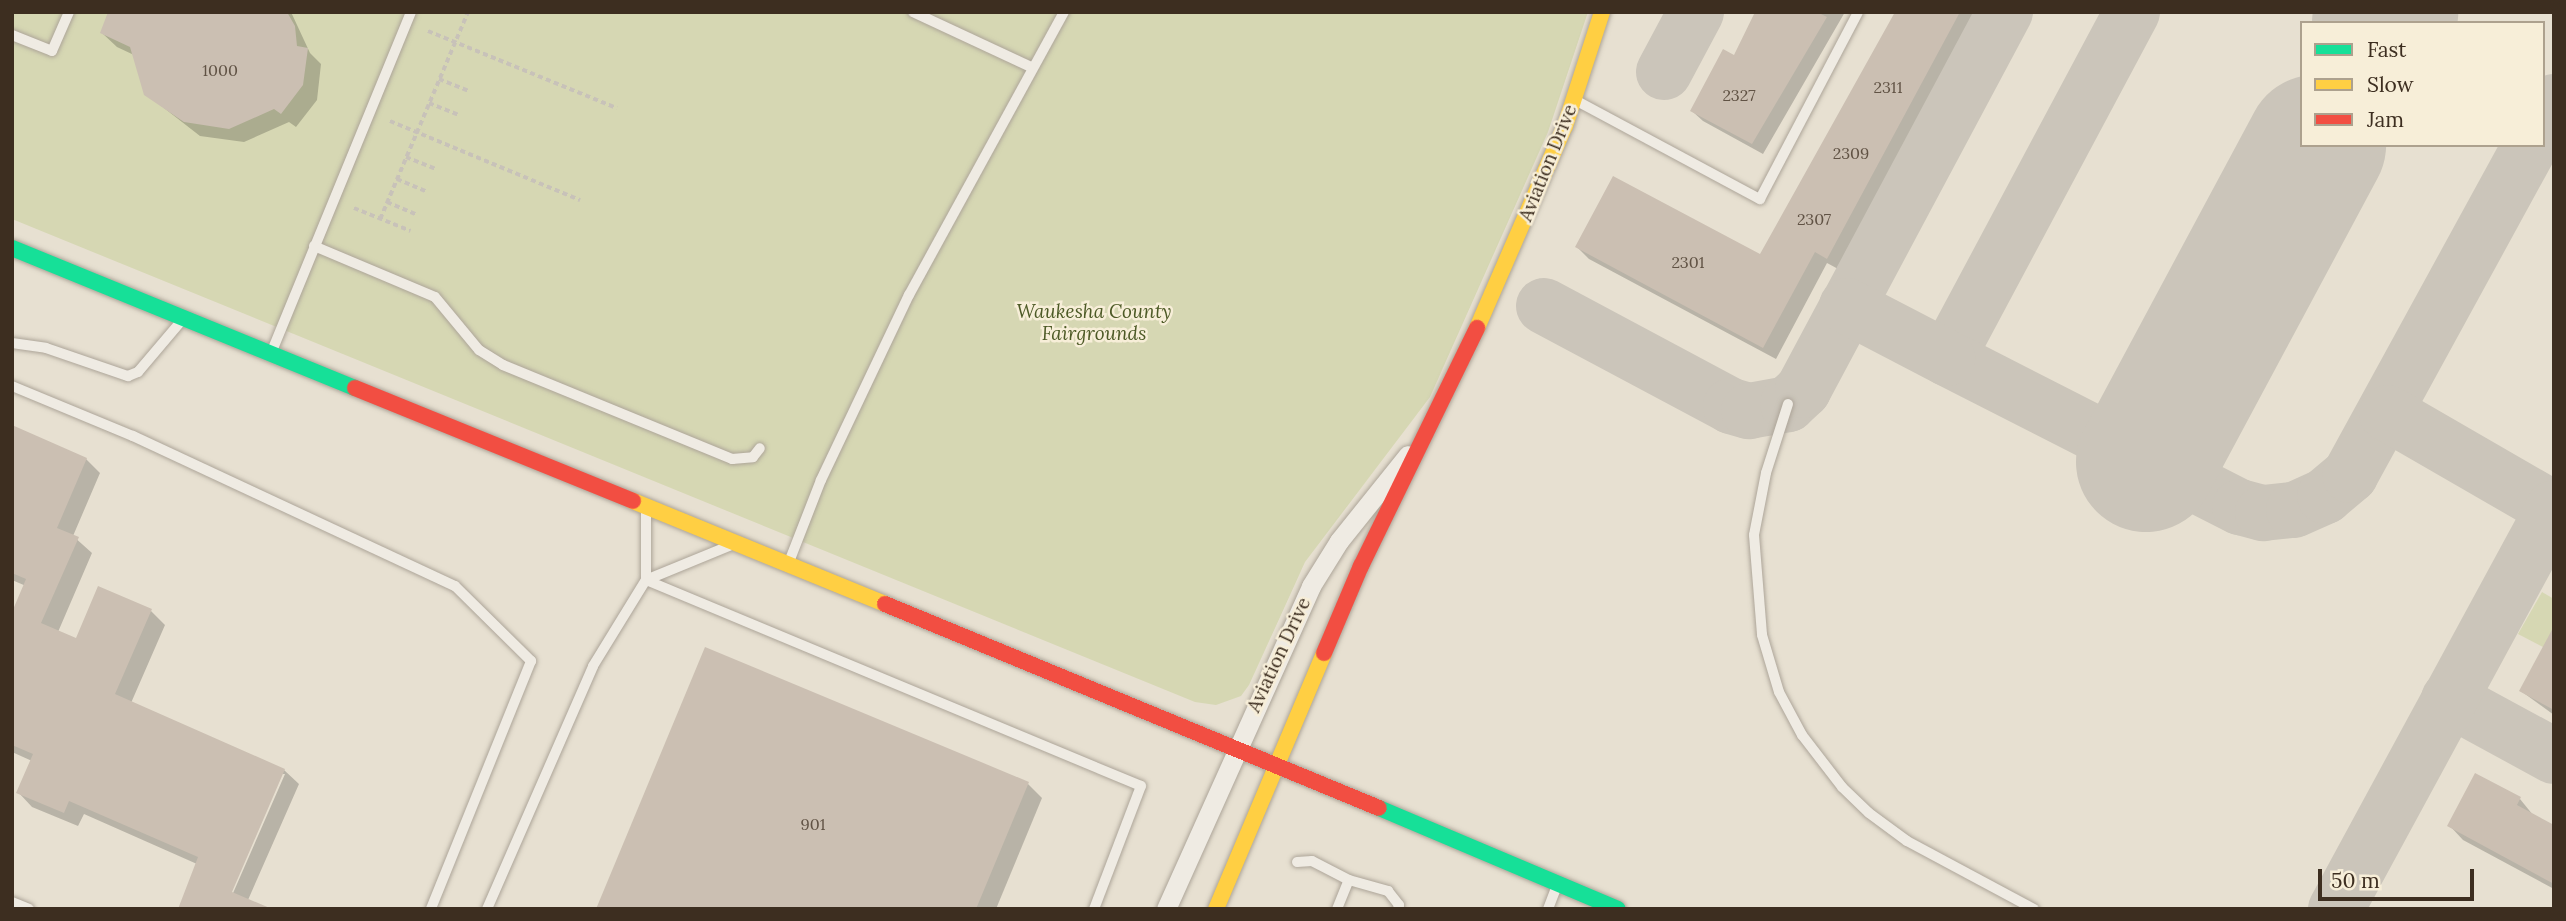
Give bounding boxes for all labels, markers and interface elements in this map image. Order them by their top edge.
legend [2300,21,2545,147]
text: Fast [2367,36,2406,63]
house number: 1000 [202,60,238,80]
text: Slow [2367,71,2414,98]
house number: 2311 [1874,77,1902,97]
house number: 2327 [1722,85,1756,105]
street label: Aviation Drive [1514,101,1582,225]
text: Jam [2367,106,2404,133]
house number: 2309 [1833,143,1869,163]
house number: 2307 [1797,209,1831,229]
house number: 2301 [1671,252,1705,272]
park label: Waukesha County Fairgrounds [1016,301,1172,345]
street label: Aviation Drive [1242,594,1316,716]
house number: 901 [800,814,826,834]
scale bar [2321,855,2477,899]
text: 50 m [2331,867,2380,894]

